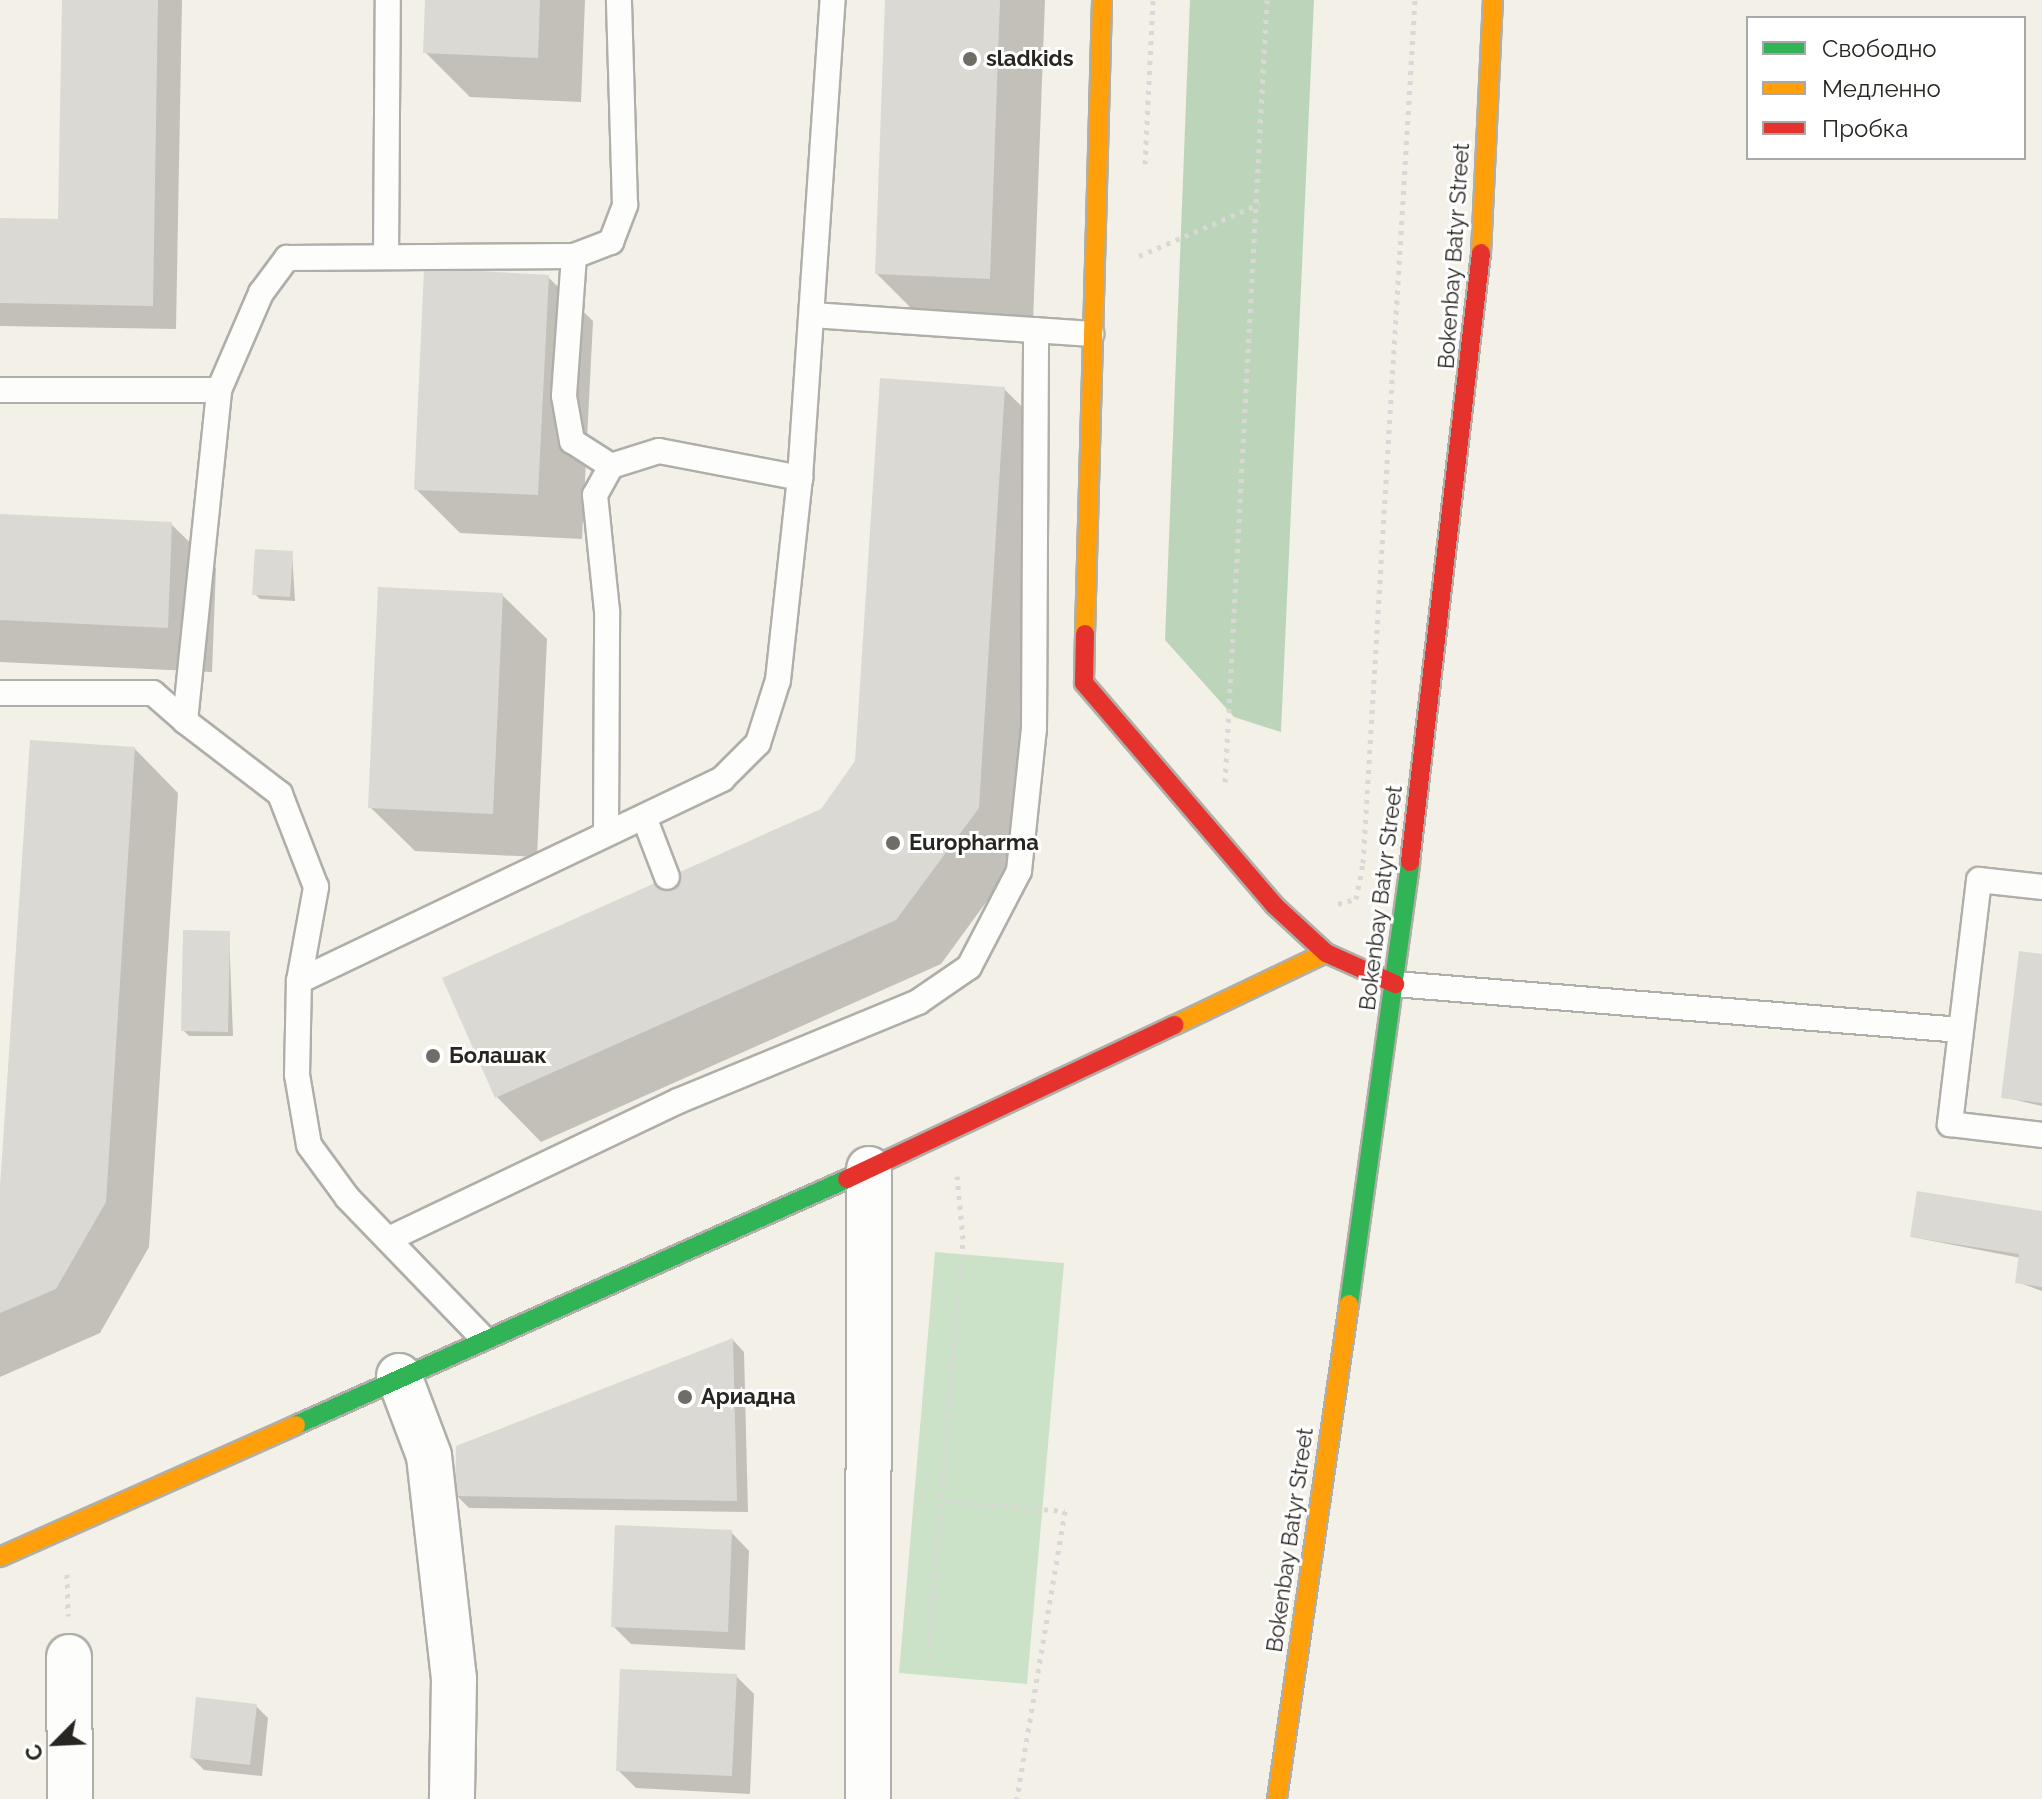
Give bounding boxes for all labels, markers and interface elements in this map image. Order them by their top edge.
legend [1746,16,2026,160]
text: Свободно [1822,34,1937,63]
place label: sladkids [986,46,1074,72]
marker: sladkids [961,50,979,68]
text: Медленно [1822,74,1941,103]
text: Пробка [1822,114,1908,143]
street label: Bokenbay Batyr Street [1433,142,1475,370]
street label: Bokenbay Batyr Street [1354,784,1408,1012]
place label: Europharma [909,830,1039,856]
marker: Europharma [884,834,902,852]
place label: Болашак [449,1043,547,1069]
marker: Болашак [424,1047,442,1065]
place label: Ариадна [701,1384,796,1410]
marker: Ариадна [676,1388,694,1406]
street label: Bokenbay Batyr Street [1261,1426,1319,1654]
north arrow [16,1703,96,1783]
text: С [19,1741,49,1765]

